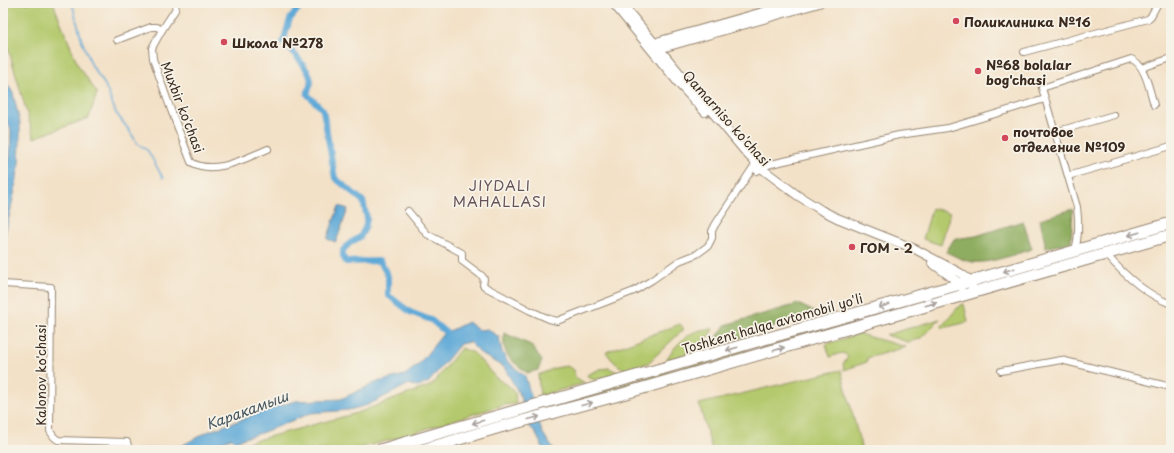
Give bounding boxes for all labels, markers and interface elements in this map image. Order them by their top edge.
place label: Поликлиника №16 [964,12,1091,31]
marker: Поликлиника №16 [951,16,961,26]
place label: Школа №278 [232,33,323,52]
marker: Школа №278 [219,37,229,47]
place label: №68 bolalar bog'chasi [986,55,1072,89]
street label: Muxbir ko'chasi [157,58,209,156]
street label: Qamarniso ko'chasi [679,66,775,170]
marker: №68 bolalar bog'chasi [973,66,983,76]
place label: почтовое отделение №109 [1013,122,1126,156]
marker: почтовое отделение №109 [1000,133,1010,143]
district label: JIYDALI MAHALLASI [453,175,547,212]
one-way arrow [1127,231,1140,238]
place label: ГОМ - 2 [860,238,913,257]
marker: ГОМ - 2 [847,242,857,252]
one-way arrow [1003,267,1016,274]
street label: Toshkent halqa avtomobil yo'li [679,288,865,358]
one-way arrow [924,300,937,307]
one-way arrow [877,302,890,310]
street label: Kalonov ko'chasi [31,324,50,426]
one-way arrow [773,345,786,352]
one-way arrow [725,346,738,353]
water label: Каракамыш [203,385,292,435]
one-way arrow [581,400,594,407]
one-way arrow [527,414,540,421]
one-way arrow [472,419,485,426]

